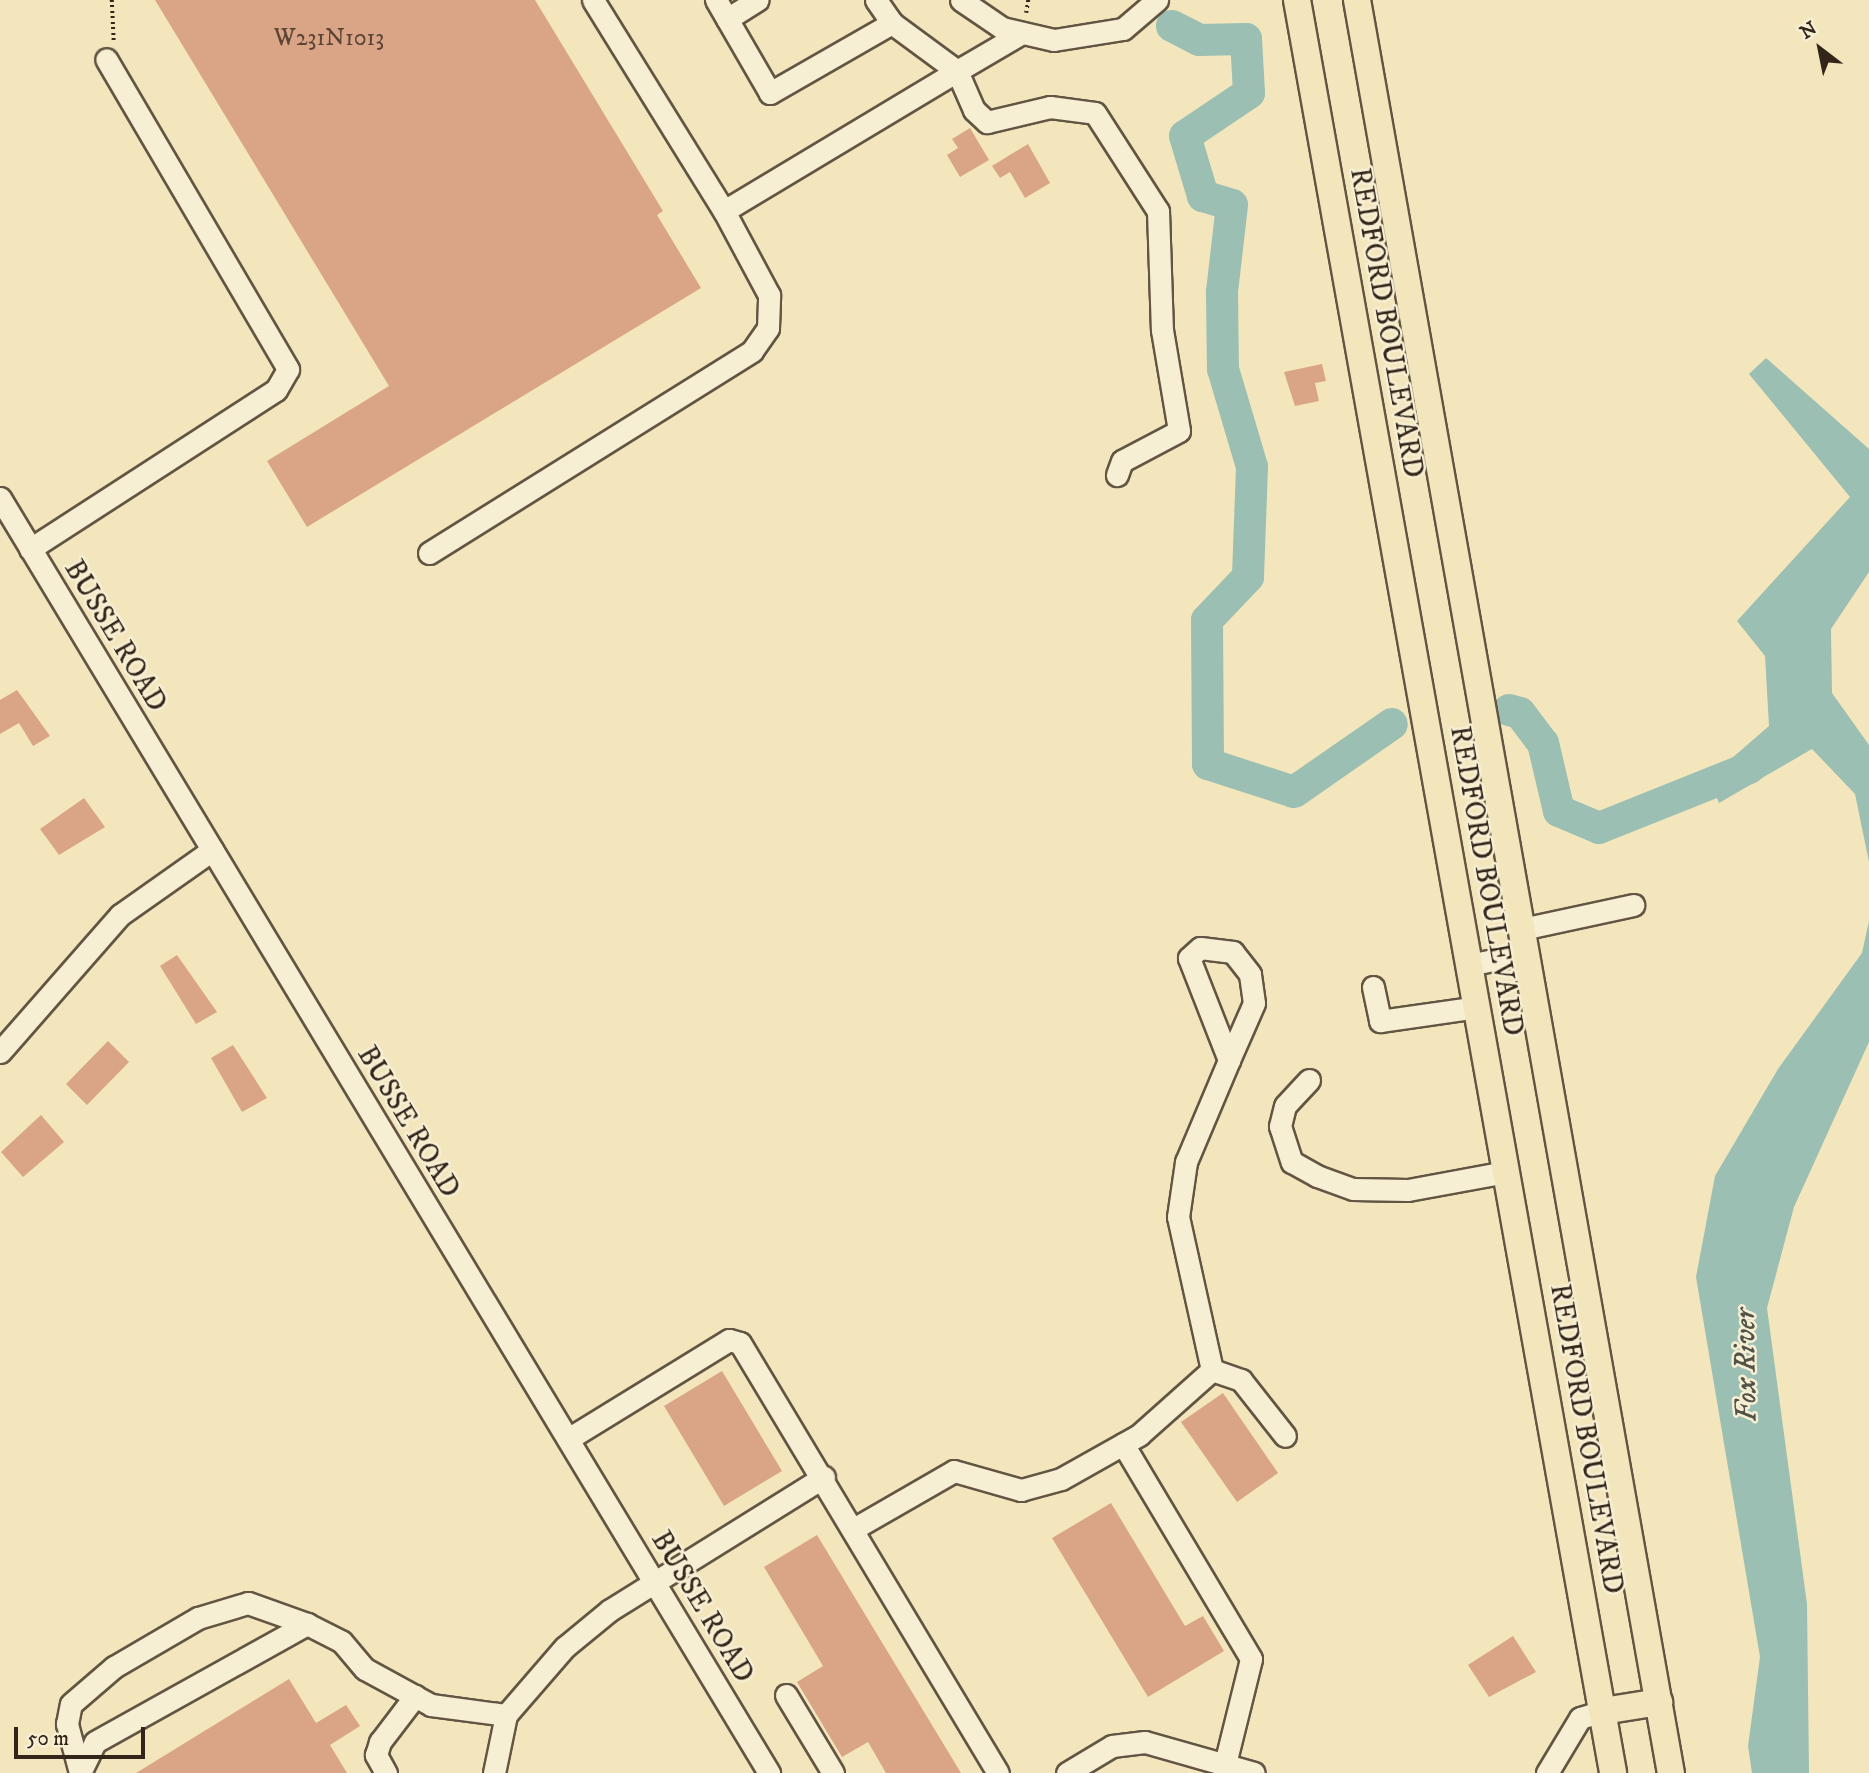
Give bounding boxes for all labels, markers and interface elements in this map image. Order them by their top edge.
north arrow [1785,14,1855,84]
text: N [1796,17,1821,45]
house number: W231N1013 [274,25,384,53]
street label: REDFORD BOULEVARD [1342,165,1430,481]
street label: BUSSE ROAD [57,554,173,718]
street label: REDFORD BOULEVARD [1442,723,1530,1039]
street label: BUSSE ROAD [350,1040,466,1204]
street label: REDFORD BOULEVARD [1542,1281,1630,1597]
water label: Fox River [1728,1308,1766,1422]
street label: BUSSE ROAD [644,1525,760,1689]
scale bar [18,1714,149,1758]
text: 50 m [27,1726,69,1752]

